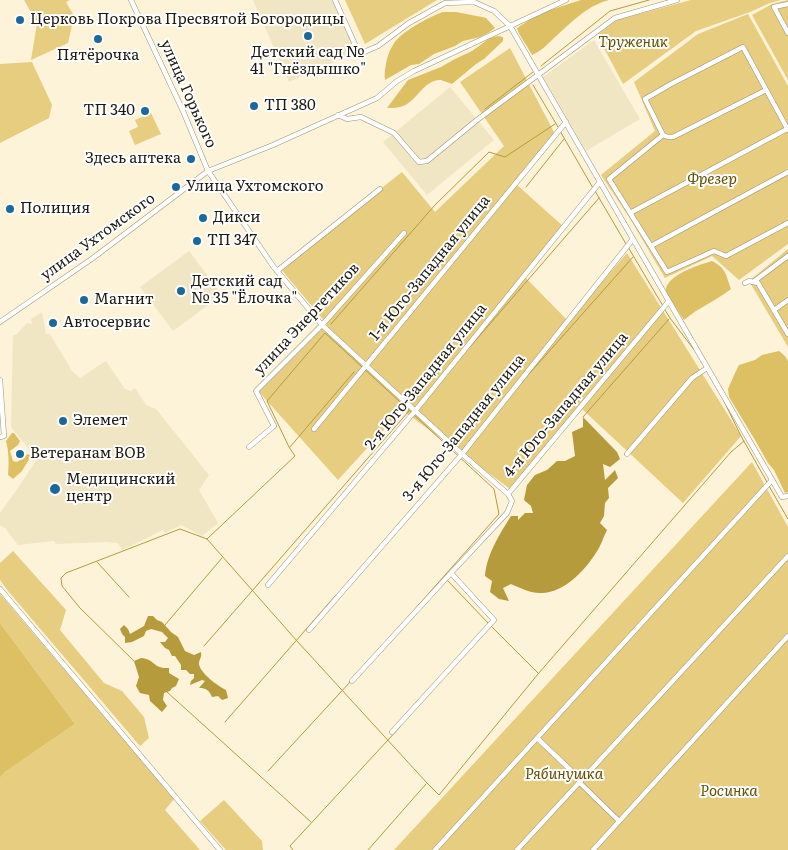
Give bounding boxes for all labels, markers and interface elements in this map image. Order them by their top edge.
place label: Церковь Покрова Пресвятой Богородицы [30,11,344,29]
marker: Церковь Покрова Пресвятой Богородицы [14,14,26,26]
marker: Детский сад № 41 "Гнёздышко" [302,30,314,42]
marker: Пятёрочка [92,33,104,45]
park label: Труженик [598,34,668,52]
street label: улица Горького [156,37,220,151]
place label: Детский сад № 41 "Гнёздышко" [250,44,366,79]
place label: Пятёрочка [57,47,139,65]
place label: ТП 380 [264,97,316,115]
marker: ТП 380 [248,100,260,112]
place label: ТП 340 [83,102,135,120]
marker: ТП 340 [139,105,151,117]
place label: Здесь аптека [85,150,181,168]
marker: Здесь аптека [185,153,197,165]
park label: Фрезер [687,171,737,189]
place label: Улица Ухтомского [186,178,324,196]
marker: Улица Ухтомского [170,181,182,193]
street label: улица Ухтомского [37,189,159,285]
street label: 1-я Юго-Западная улица [366,192,494,344]
place label: Полиция [20,200,90,218]
marker: Полиция [4,203,16,215]
place label: Дикси [213,209,261,227]
marker: Дикси [197,212,209,224]
place label: ТП 347 [207,232,257,250]
marker: ТП 347 [191,235,203,247]
street label: улица Энергетиков [251,259,363,379]
place label: Детский сад № 35 "Ёлочка" [191,273,297,308]
marker: Детский сад № 35 "Ёлочка" [175,285,187,297]
place label: Магнит [94,291,154,309]
marker: Магнит [78,294,90,306]
street label: 2-я Юго-Западная улица [361,300,491,454]
place label: Автосервис [63,314,150,332]
marker: Автосервис [47,317,59,329]
street label: 4-я Юго-Западная улица [500,329,632,481]
street label: 3-я Юго-Западная улица [399,351,529,505]
place label: Элемет [73,412,128,430]
marker: Элемет [57,415,69,427]
place label: Ветеранам ВОВ [30,445,145,463]
marker: Ветеранам ВОВ [14,448,26,460]
place label: Медицинский центр [66,471,176,506]
marker: Медицинский центр [48,482,62,496]
park label: Рябинушка [525,766,603,784]
park label: Росинка [700,783,758,801]

